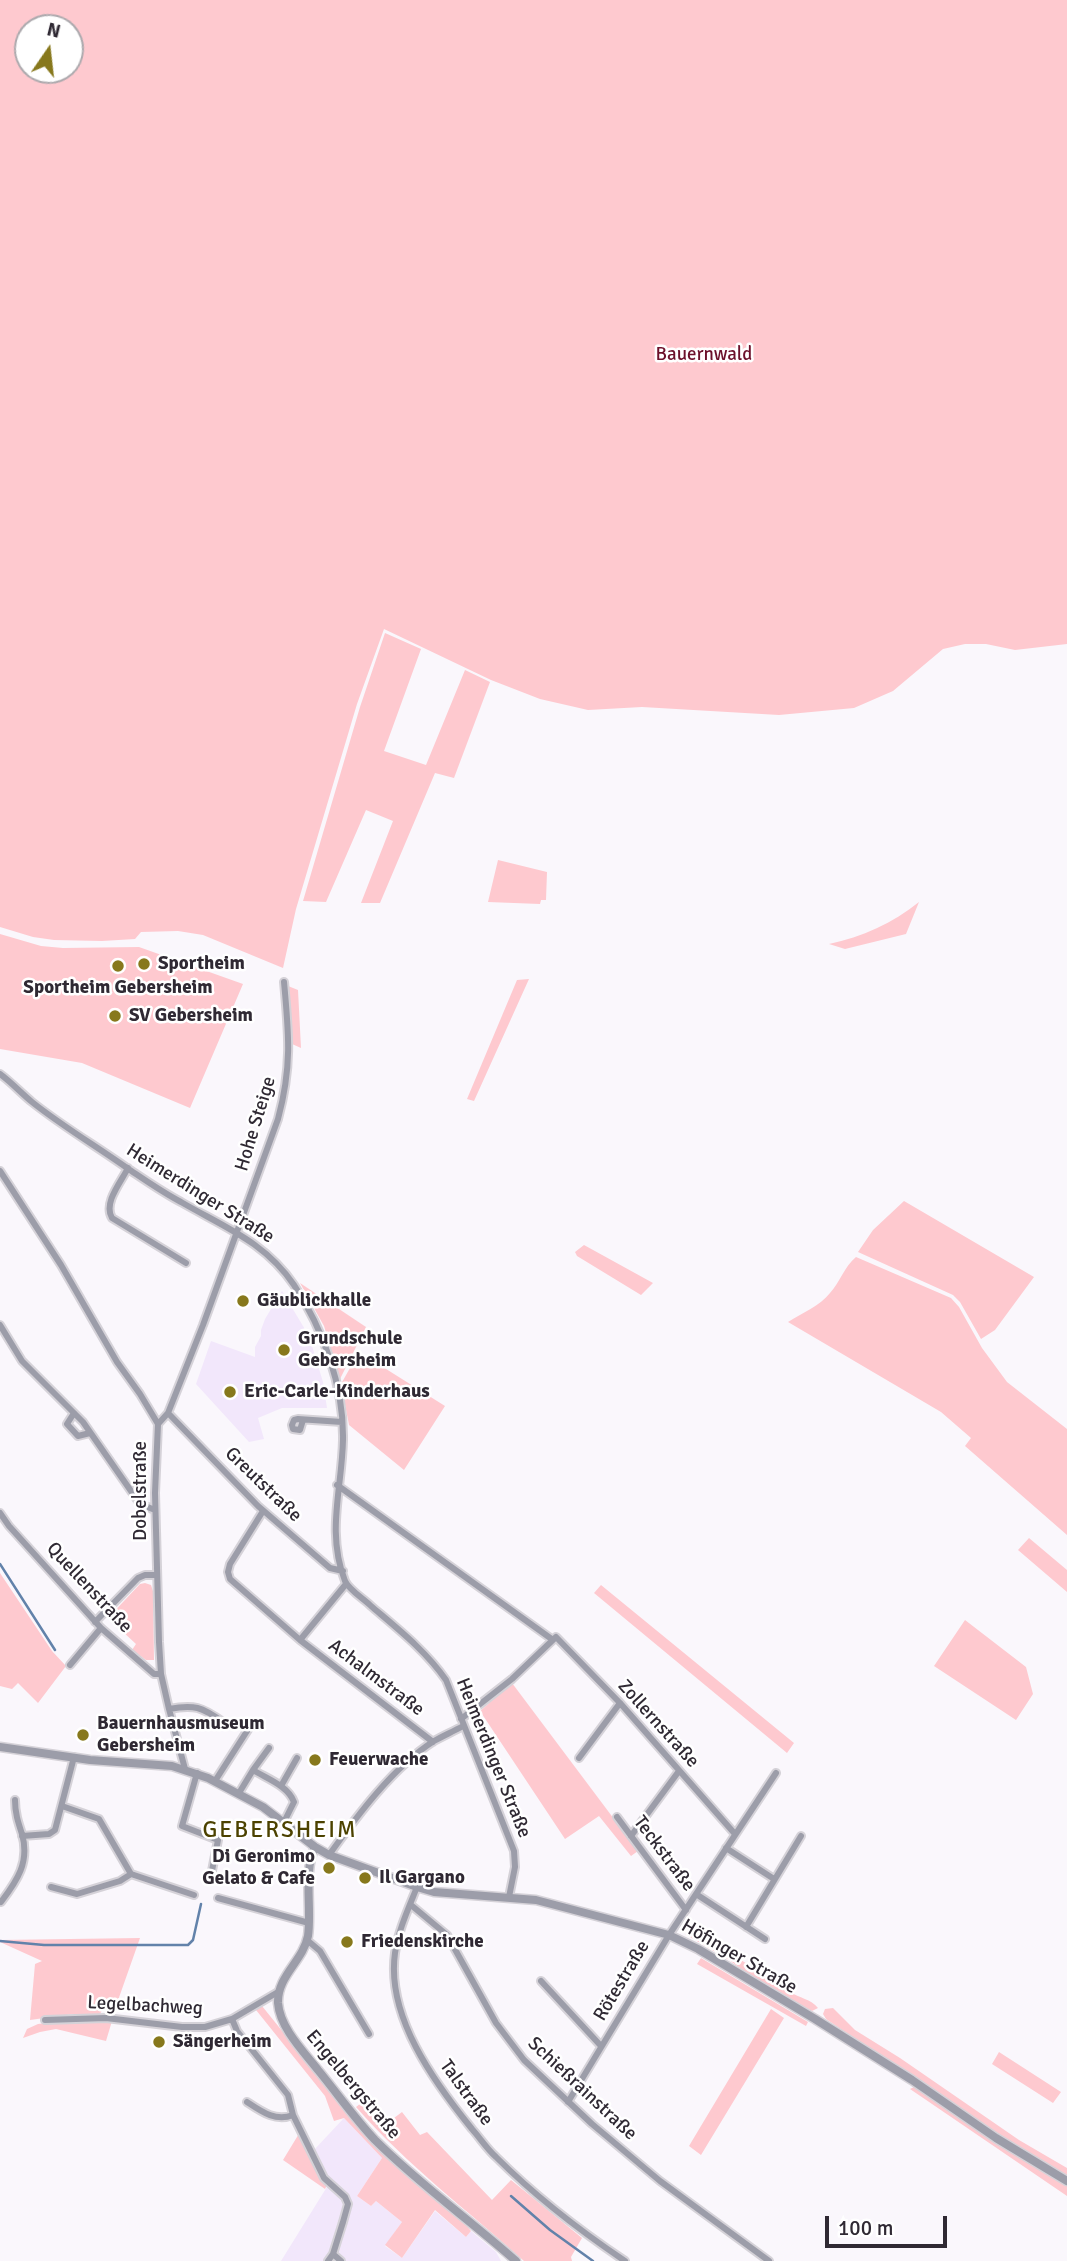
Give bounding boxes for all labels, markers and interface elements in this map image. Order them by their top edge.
north arrow [14,14,84,84]
text: N [44,17,63,44]
park label: Bauernwald [656,344,752,366]
place label: Sportheim [158,953,245,975]
marker: Sportheim [136,956,152,972]
marker: Sportheim Gebersheim [110,958,126,974]
place label: Sportheim Gebersheim [23,977,213,999]
place label: SV Gebersheim [129,1005,253,1027]
marker: SV Gebersheim [107,1008,123,1024]
street label: Hohe Steige [231,1074,281,1174]
street label: Heimerdinger Straße [122,1139,278,1249]
place label: Gäublickhalle [257,1290,371,1312]
marker: Gäublickhalle [235,1293,251,1309]
place label: Grundschule Gebersheim [298,1328,402,1372]
marker: Grundschule Gebersheim [276,1342,292,1358]
place label: Eric-Carle-Kinderhaus [244,1381,430,1403]
marker: Eric-Carle-Kinderhaus [222,1384,238,1400]
street label: Dobelstraße [130,1441,152,1541]
street label: Greutstraße [220,1443,306,1527]
street label: Quellenstraße [41,1538,137,1638]
street label: Achalmstraße [324,1635,428,1721]
street label: Heimerdinger Straße [451,1675,535,1841]
street label: Zollernstraße [613,1675,703,1773]
place label: Bauernhausmuseum Gebersheim [97,1713,265,1757]
marker: Bauernhausmuseum Gebersheim [75,1727,91,1743]
place label: Feuerwache [329,1749,429,1771]
marker: Feuerwache [307,1752,323,1768]
street label: Teckstraße [628,1812,700,1896]
district label: GEBERSHEIM [204,1817,356,1845]
place label: Di Geronimo Gelato & Cafe [202,1846,315,1890]
marker: Di Geronimo Gelato & Cafe [321,1860,337,1876]
place label: Il Gargano [379,1867,465,1889]
marker: Il Gargano [357,1870,373,1886]
street label: Höfinger Straße [677,1915,801,1999]
place label: Friedenskirche [361,1931,484,1953]
marker: Friedenskirche [339,1934,355,1950]
street label: Rötestraße [589,1937,655,2025]
street label: Legelbachweg [87,1992,203,2020]
street label: Engelbergstraße [301,2026,405,2144]
place label: Sängerheim [173,2031,272,2053]
street label: Schießrainstraße [523,2032,641,2146]
marker: Sängerheim [151,2034,167,2050]
street label: Talstraße [434,2056,498,2130]
scale bar [829,2202,951,2246]
text: 100 m [838,2215,893,2241]

